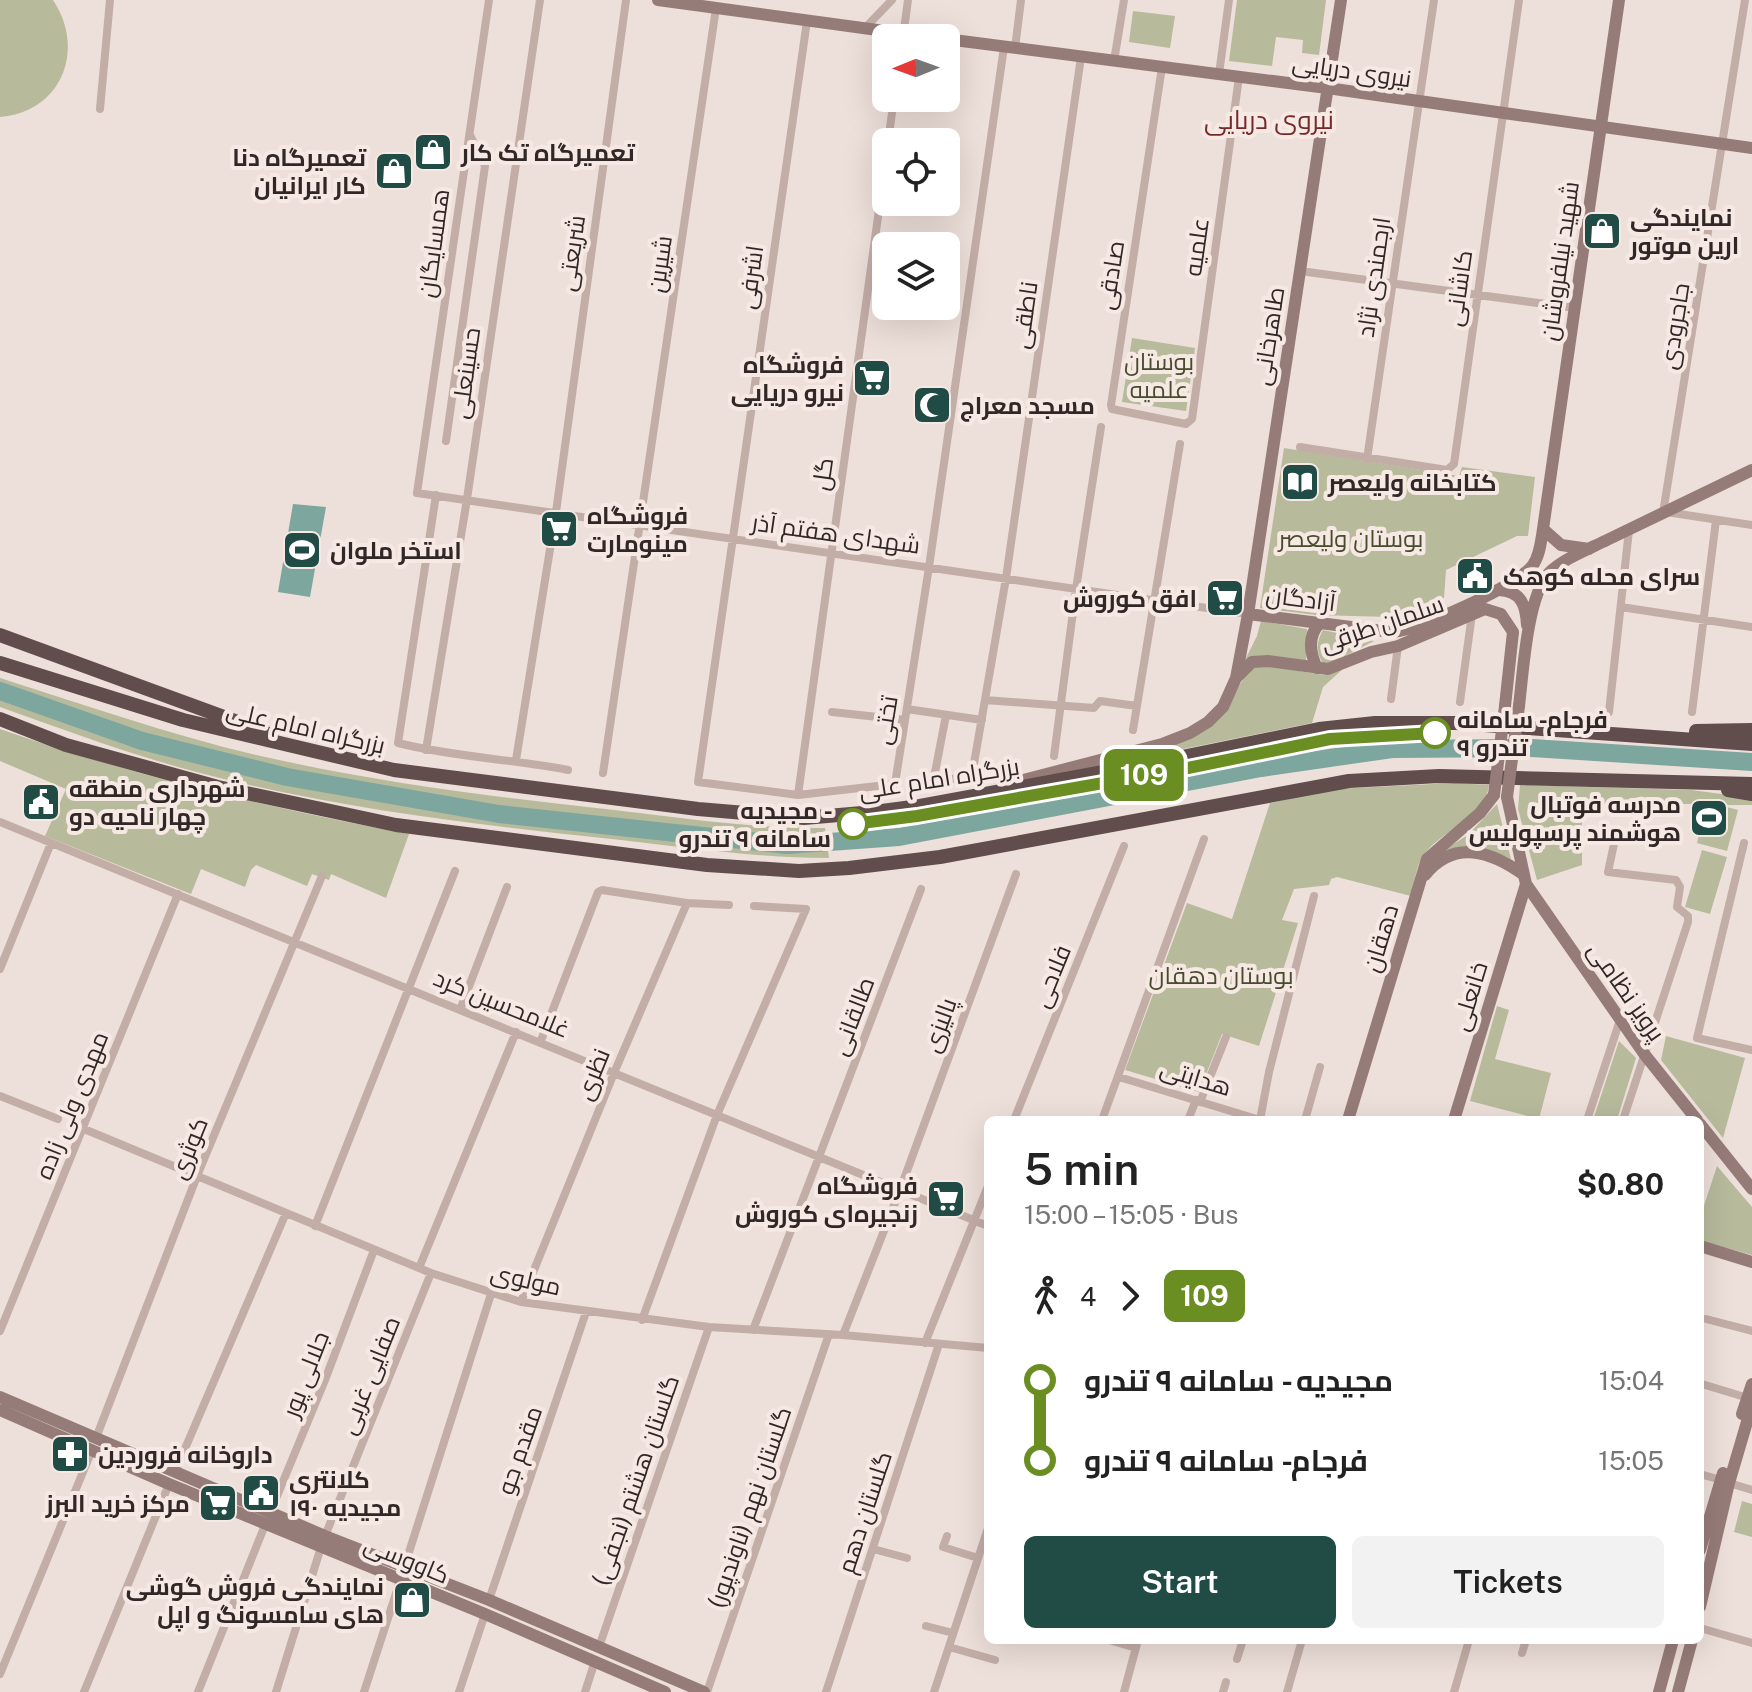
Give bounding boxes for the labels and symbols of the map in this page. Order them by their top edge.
north arrow [872,24,960,112]
street label: نیروی دریایی [1290,48,1413,93]
district label: نیروی دریایی [1204,104,1334,136]
shop icon: تعمیرگاه تک کار [412,131,454,173]
place label: تعمیرگاه تک کار [460,138,636,167]
place label: تعمیرگاه دنا کار ایرانیان [232,143,367,200]
shop icon: تعمیرگاه دنا کار ایرانیان [373,150,415,192]
street label: شهید نیلفروشان [1534,179,1585,343]
street label: همسایگان [412,187,455,299]
place label: نمایندگی ارین موتور [1629,203,1739,260]
shop icon: نمایندگی ارین موتور [1581,210,1623,252]
street label: شریعتی [552,213,591,293]
street label: ارجمندی نژاد [1351,215,1396,339]
street label: علمیه [1178,216,1214,278]
street label: شیرین [641,234,678,294]
street label: صادقی [1091,239,1130,312]
street label: اشرفی [732,243,769,311]
street label: کاشانی [1439,248,1478,328]
street label: ناطقی [1005,279,1044,351]
street label: جاجرودی [1653,281,1696,371]
street label: طاهرخانی [1246,285,1291,387]
street label: حسینعلی [445,326,486,421]
park label: بوستان علمیه [1124,347,1194,403]
place label: فروشگاه نیرو دریایی [731,350,844,407]
supermarket icon: فروشگاه نیرو دریایی [851,357,893,399]
mosque icon: مسجد معراج [911,384,953,426]
place label: مسجد معراج [960,391,1095,422]
street label: گل [806,456,839,492]
library icon: کتابخانه ولیعصر [1279,461,1321,503]
place label: کتابخانه ولیعصر [1327,468,1497,497]
place label: فروشگاه مینومارت [587,501,688,558]
street label: شهدای هفتم آذر [748,507,922,562]
supermarket icon: فروشگاه مینومارت [538,508,580,550]
park label: بوستان ولیعصر [1277,524,1423,553]
sports icon: استخر ملوان [281,529,323,571]
place label: استخر ملوان [330,536,462,565]
public building icon: سرای محله کوهک [1454,555,1496,597]
place label: سرای محله کوهک [1503,562,1700,591]
supermarket icon: افق کوروش [1204,577,1246,619]
street label: آزادگان [1264,580,1338,617]
place label: افق کوروش [1063,584,1197,613]
street label: سلمان طرقی [1317,589,1448,658]
street label: تختی [867,693,904,747]
street label: بزرگراه امام علی [223,695,388,762]
place label: فرجام- سامانه ۹ تندرو [1457,705,1608,762]
marker: فرجام- سامانه ۹ تندرو [1420,718,1450,748]
line badge: 109 [1098,749,1190,801]
street label: بزرگراه امام علی [857,751,1022,807]
place label: شهرداری منطقه چهار ناحیه دو [69,774,246,834]
public building icon: شهرداری منطقه چهار ناحیه دو [20,781,62,823]
place label: مدرسه فوتبال هوشمند پرسپولیس [1469,790,1681,850]
place label: مجیدیه - سامانه ۹ تندرو [679,796,831,853]
sports icon: مدرسه فوتبال هوشمند پرسپولیس [1688,797,1730,839]
marker: مجیدیه - سامانه ۹ تندرو [838,809,868,839]
street label: دهقان [1357,901,1404,975]
street label: پرویز نظامی [1580,936,1672,1048]
street label: فلاحی [1026,941,1077,1012]
street label: خانعلی [1445,958,1494,1034]
park label: بوستان دهقان [1148,961,1294,990]
street label: غلامحسین کرد [429,963,574,1044]
street label: طالقانی [824,973,881,1059]
street label: پالیزی [916,993,965,1057]
street label: مهدی ولی زاده [29,1027,114,1183]
street label: نظری [569,1044,616,1104]
street label: هدایتی [1157,1053,1235,1102]
street label: کوثری [163,1113,214,1183]
place label: فروشگاه زنجیره‌ای کوروش [735,1171,918,1228]
supermarket icon: فروشگاه زنجیره‌ای کوروش [925,1178,967,1220]
street label: مولوی [488,1257,564,1302]
street label: صفایی غربی [333,1312,406,1438]
street label: جلالی پور [275,1327,337,1424]
street label: گلستان هشتم (نجفی) [586,1371,687,1590]
street label: مقدم جو [491,1402,550,1499]
street label: گلستان نهم (ناوندپور) [701,1403,799,1612]
pharmacy icon: داروخانه فروردین [49,1433,91,1475]
place label: داروخانه فروردین [98,1440,273,1469]
street label: گلستان دهم [831,1447,900,1577]
place label: کلانتری ۱۹۰ مجیدیه [289,1465,401,1521]
public building icon: کلانتری ۱۹۰ مجیدیه [240,1472,282,1514]
supermarket icon: مرکز خرید البرز [197,1482,239,1524]
place label: مرکز خرید البرز [45,1489,190,1518]
street label: کاووسی [360,1529,454,1590]
place label: نمایندگی فروش گوشی های سامسونگ و اپل [126,1572,384,1632]
shop icon: نمایندگی فروش گوشی های سامسونگ و اپل [391,1579,433,1621]

